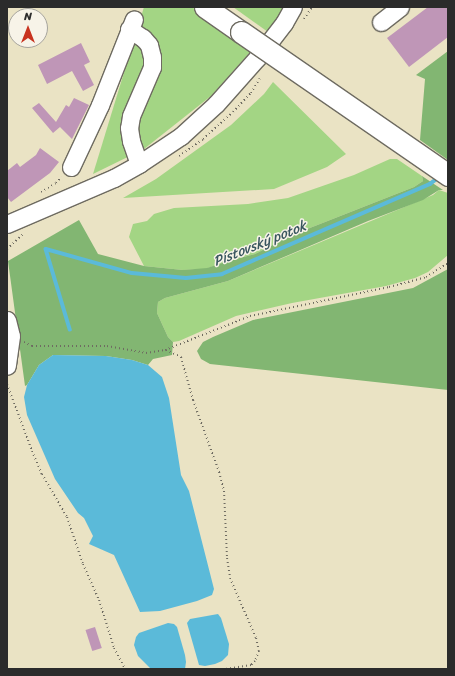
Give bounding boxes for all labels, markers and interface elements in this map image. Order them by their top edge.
text: N [24,7,32,26]
north arrow [8,8,48,48]
water label: Pístovský potok [211,218,309,270]

